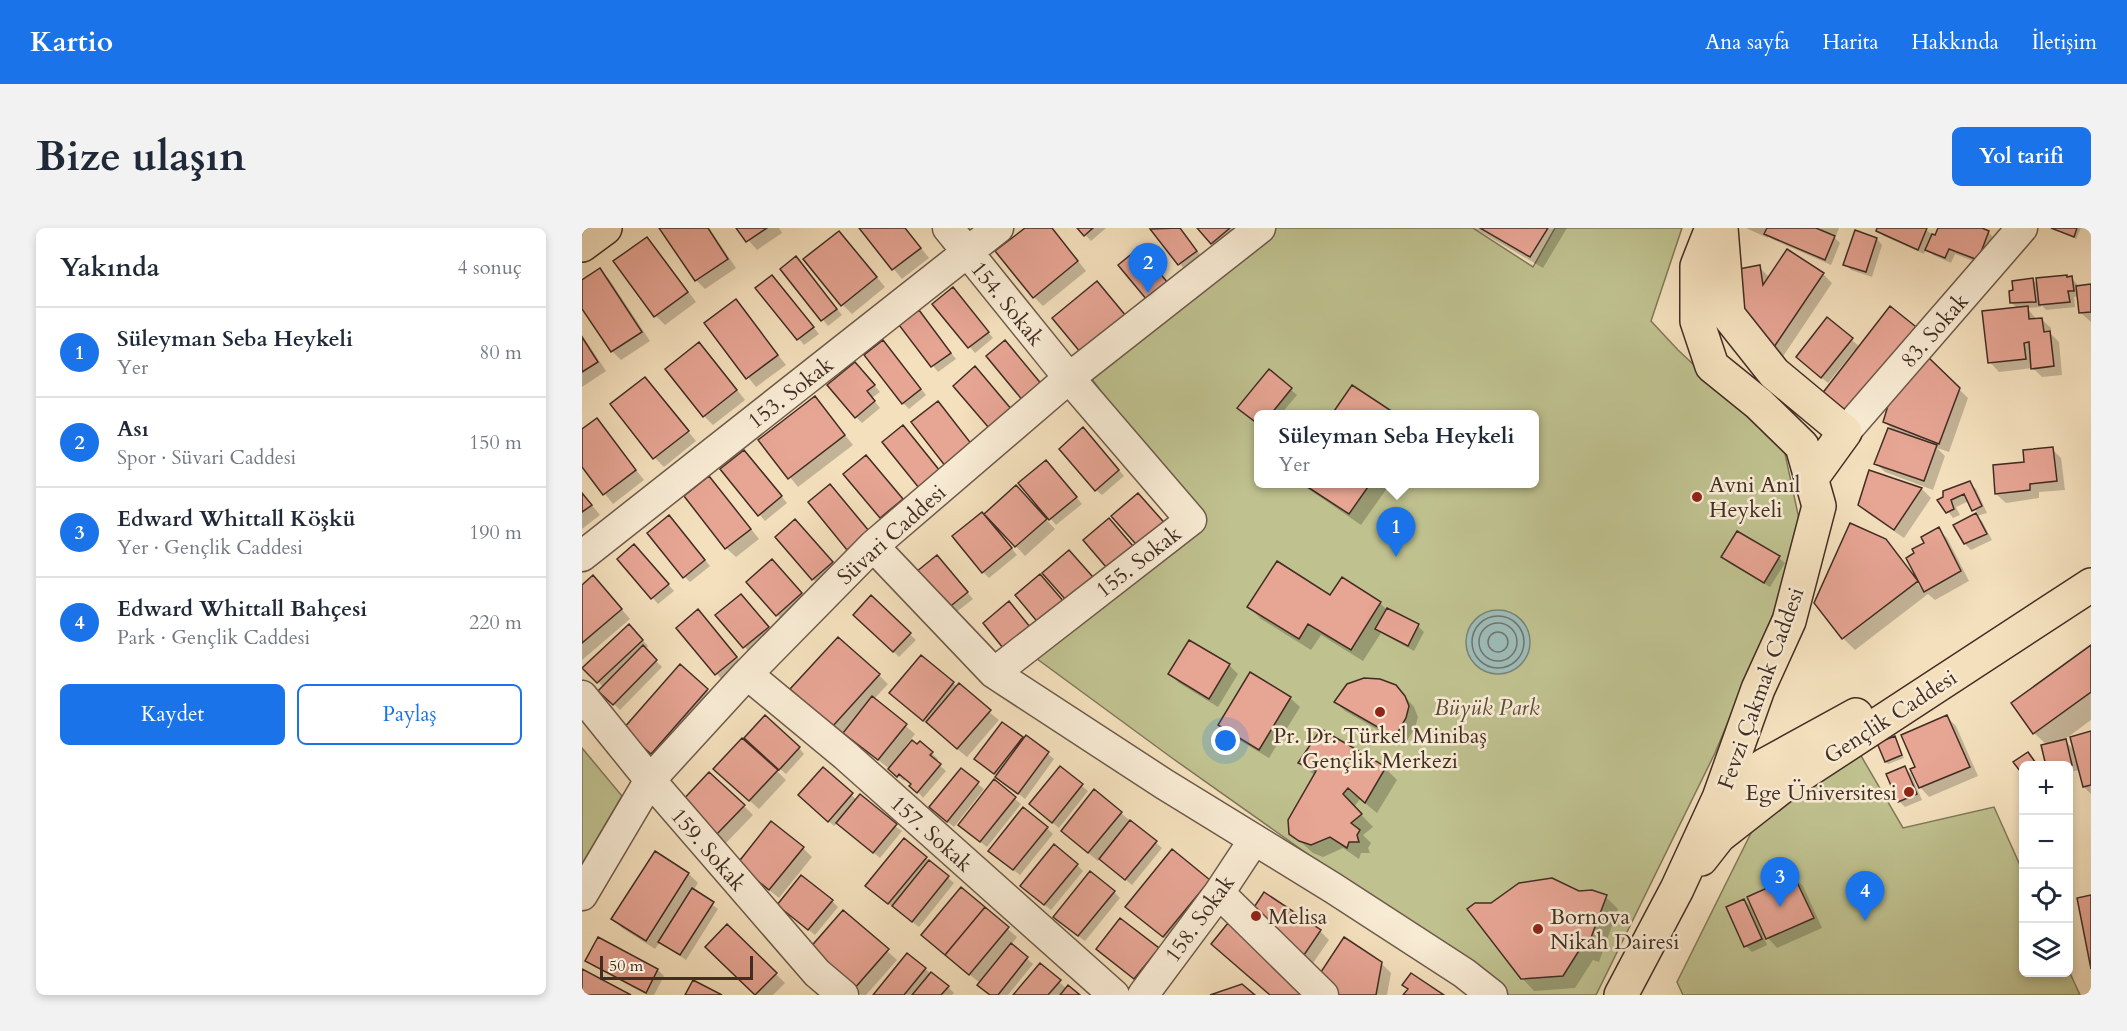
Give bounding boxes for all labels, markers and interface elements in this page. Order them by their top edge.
text: Kartio [30,23,113,61]
text: Ana sayfa [1705,28,1790,57]
text: Harita [1823,28,1879,57]
text: Hakkında [1912,28,1999,57]
text: İletişim [2032,28,2097,57]
button: Yol tarifi [1952,127,2091,186]
text: Bize ulaşın [36,128,246,185]
pin: 2 [1128,244,1168,293]
text: Yakında [60,250,160,285]
text: 4 sonuç [457,254,522,281]
street label: 154. Sokak [964,255,1051,353]
street label: 83. Sokak [1894,287,1976,374]
text: Süleyman Seba Heykeli [117,324,353,354]
text: 1 [74,339,85,366]
text: 80 m [479,339,522,366]
street label: 153. Sokak [741,350,840,436]
text: Yer [117,354,148,381]
popup [1254,410,1539,488]
text: Ası [117,414,149,444]
text: Süleyman Seba Heykeli [1278,421,1515,451]
text: 2 [74,429,85,456]
text: 150 m [469,429,522,456]
text: Spor · Süvari Caddesi [117,444,296,471]
text: Yer [1278,451,1310,478]
place label: Avni Anıl Heykeli [1709,470,1801,525]
street label: Süvari Caddesi [831,478,953,592]
marker: Avni Anıl Heykeli [1690,490,1704,504]
text: Edward Whittall Köşkü [117,504,356,534]
pin: 1 [1376,508,1416,557]
text: 3 [74,519,85,546]
text: 190 m [469,519,522,546]
street label: 155. Sokak [1089,519,1188,605]
text: Yer · Gençlik Caddesi [117,534,303,561]
street label: Fevzi Çakmak Caddesi [1710,583,1811,793]
text: Edward Whittall Bahçesi [117,594,367,624]
text: 4 [74,609,85,636]
text: 220 m [469,609,522,636]
text: Park · Gençlik Caddesi [117,624,310,651]
street label: Gençlik Caddesi [1818,663,1963,771]
button: Kaydet [60,684,285,745]
button: Paylaş [297,684,522,745]
park label: Büyük Park [1434,693,1540,723]
marker: Pr. Dr. Türkel Minibaş Gençlik Merkezi [1373,705,1387,719]
place label: Pr. Dr. Türkel Minibaş Gençlik Merkezi [1273,721,1487,776]
your location [1211,726,1240,755]
map controls [2019,761,2073,977]
button: + [2019,761,2073,815]
place label: Ege Üniversitesi [1745,778,1897,808]
marker: Ege Üniversitesi [1902,785,1916,799]
street label: 157. Sokak [884,789,979,879]
street label: 159. Sokak [664,802,753,898]
button: − [2019,815,2073,869]
pin: 3 [1760,858,1800,907]
street label: 158. Sokak [1158,869,1242,968]
button: locate [2019,869,2073,923]
pin: 4 [1846,872,1884,921]
place label: Melisa [1268,902,1328,932]
place label: Bornova Nikah Dairesi [1550,902,1679,957]
marker: Melisa [1249,909,1263,923]
marker: Bornova Nikah Dairesi [1531,922,1545,936]
button: layers [2019,923,2073,977]
scale bar [600,953,753,980]
text: 50 m [609,955,643,977]

